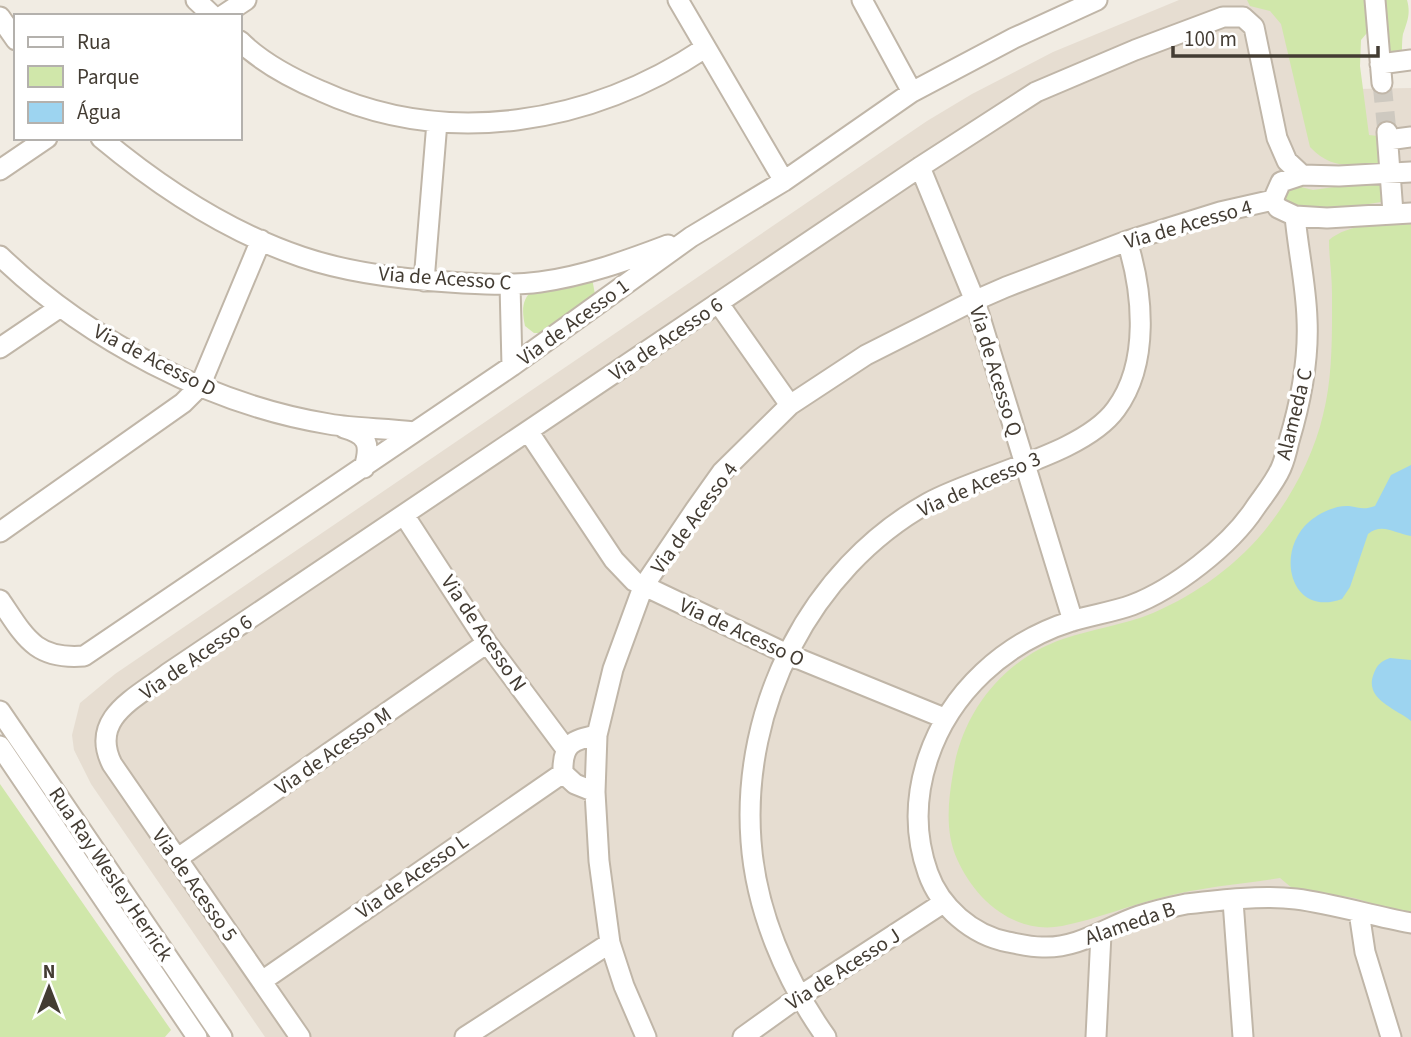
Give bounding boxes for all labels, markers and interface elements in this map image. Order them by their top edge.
legend [14,14,242,140]
scale bar [1173,14,1378,58]
text: 100 m [1184,24,1237,54]
text: Rua [77,27,111,57]
text: Parque [77,62,139,92]
text: Água [77,97,121,127]
street label: Via de Acesso 4 [1121,191,1255,257]
street label: Via de Acesso C [378,258,512,298]
street label: Via de Acesso 1 [511,271,635,373]
street label: Via de Acesso 6 [603,290,729,388]
street label: Via de Acesso Q [962,302,1030,440]
street label: Via de Acesso D [88,316,222,404]
street label: Alameda C [1268,365,1320,463]
street label: Via de Acesso 3 [913,444,1045,524]
street label: Via de Acesso 4 [643,456,745,580]
street label: Via de Acesso N [434,569,534,697]
street label: Via de Acesso O [674,590,810,674]
street label: Via de Acesso 6 [133,607,259,707]
street label: Via de Acesso M [269,700,397,802]
street label: Rua Ray Wesley Herrick [42,781,181,967]
street label: Via de Acesso 5 [145,822,245,948]
street label: Via de Acesso L [350,826,474,926]
street label: Alameda B [1081,894,1179,952]
street label: Via de Acesso J [780,921,906,1017]
north arrow [14,953,84,1023]
text: N [43,959,55,986]

